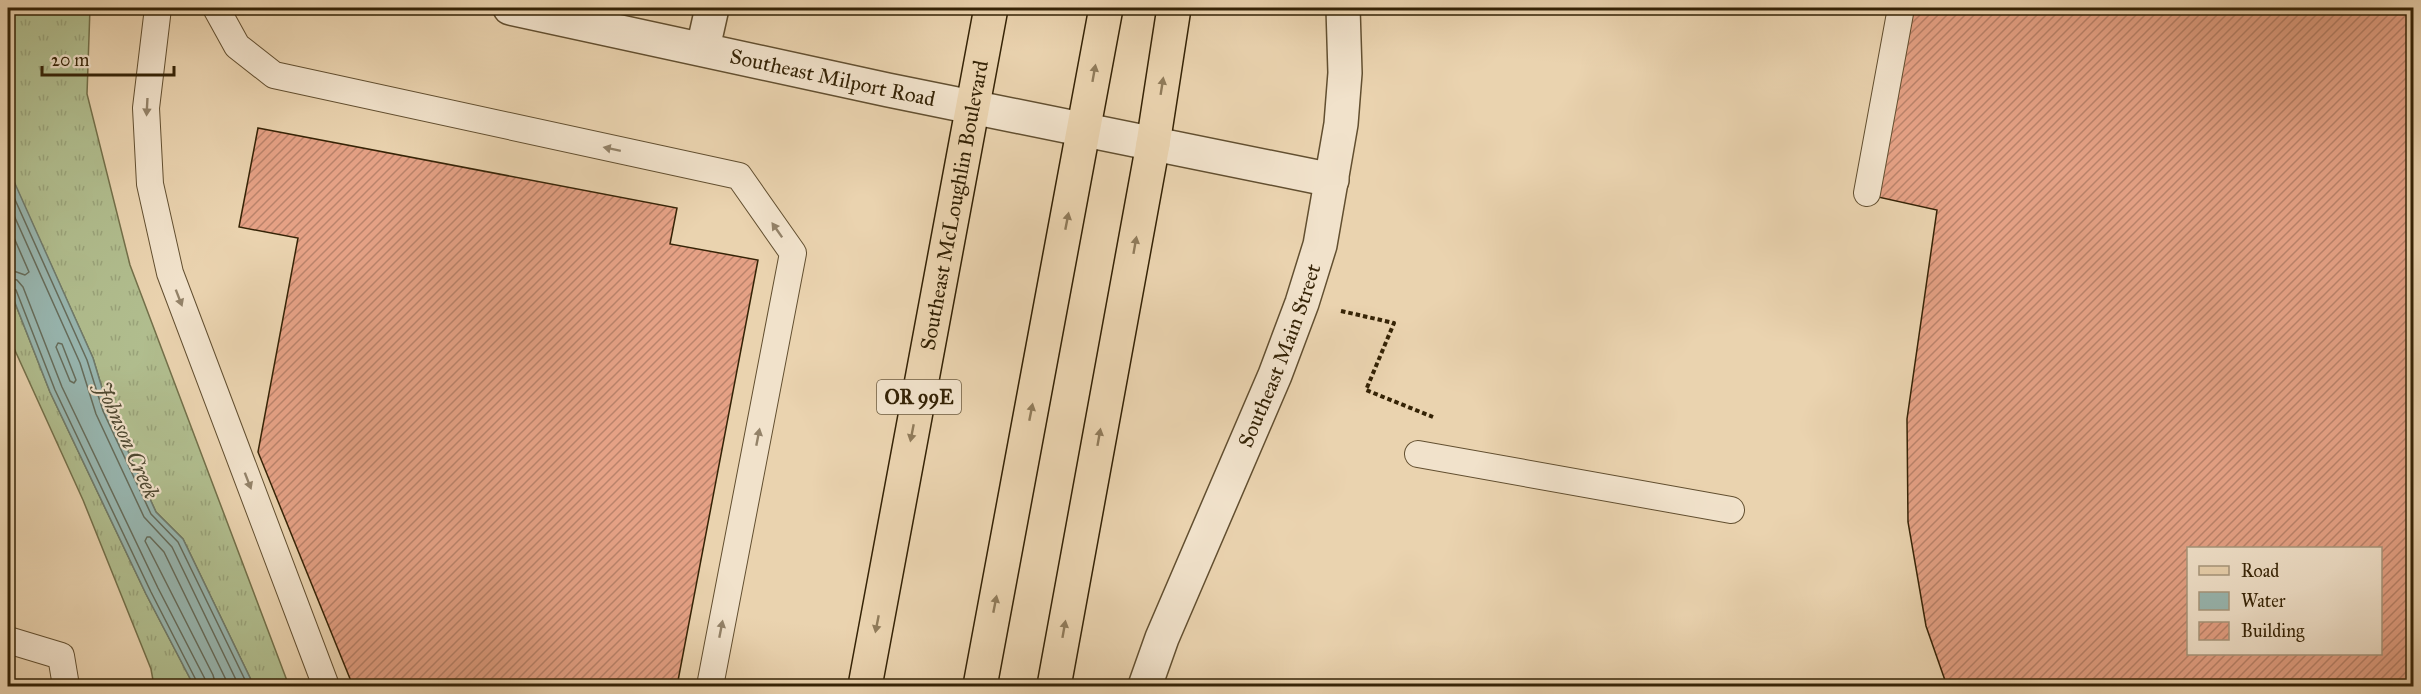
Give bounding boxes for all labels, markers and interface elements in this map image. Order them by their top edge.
scale bar [42,39,174,77]
street label: Southeast Milport Road [727,43,938,112]
text: 20 m [51,49,89,71]
street label: Southeast McLoughlin Boulevard [915,58,994,352]
one-way arrow [1090,63,1099,82]
one-way arrow [1157,77,1166,96]
one-way arrow [142,98,151,117]
one-way arrow [603,143,622,153]
one-way arrow [1063,211,1072,230]
one-way arrow [771,222,783,238]
one-way arrow [1130,236,1139,255]
street label: Southeast Main Street [1232,260,1327,451]
one-way arrow [175,289,185,307]
water label: Johnson Creek [89,375,166,503]
road number: OR 99E [877,380,961,414]
one-way arrow [1027,403,1036,422]
one-way arrow [907,423,916,442]
one-way arrow [754,428,763,447]
one-way arrow [1095,428,1104,447]
one-way arrow [243,472,253,490]
legend [2187,547,2382,655]
text: Road [2241,560,2279,582]
text: Water [2241,590,2286,612]
one-way arrow [991,594,1000,613]
one-way arrow [872,615,881,634]
one-way arrow [717,619,726,638]
one-way arrow [1060,619,1069,638]
text: Building [2241,620,2305,643]

